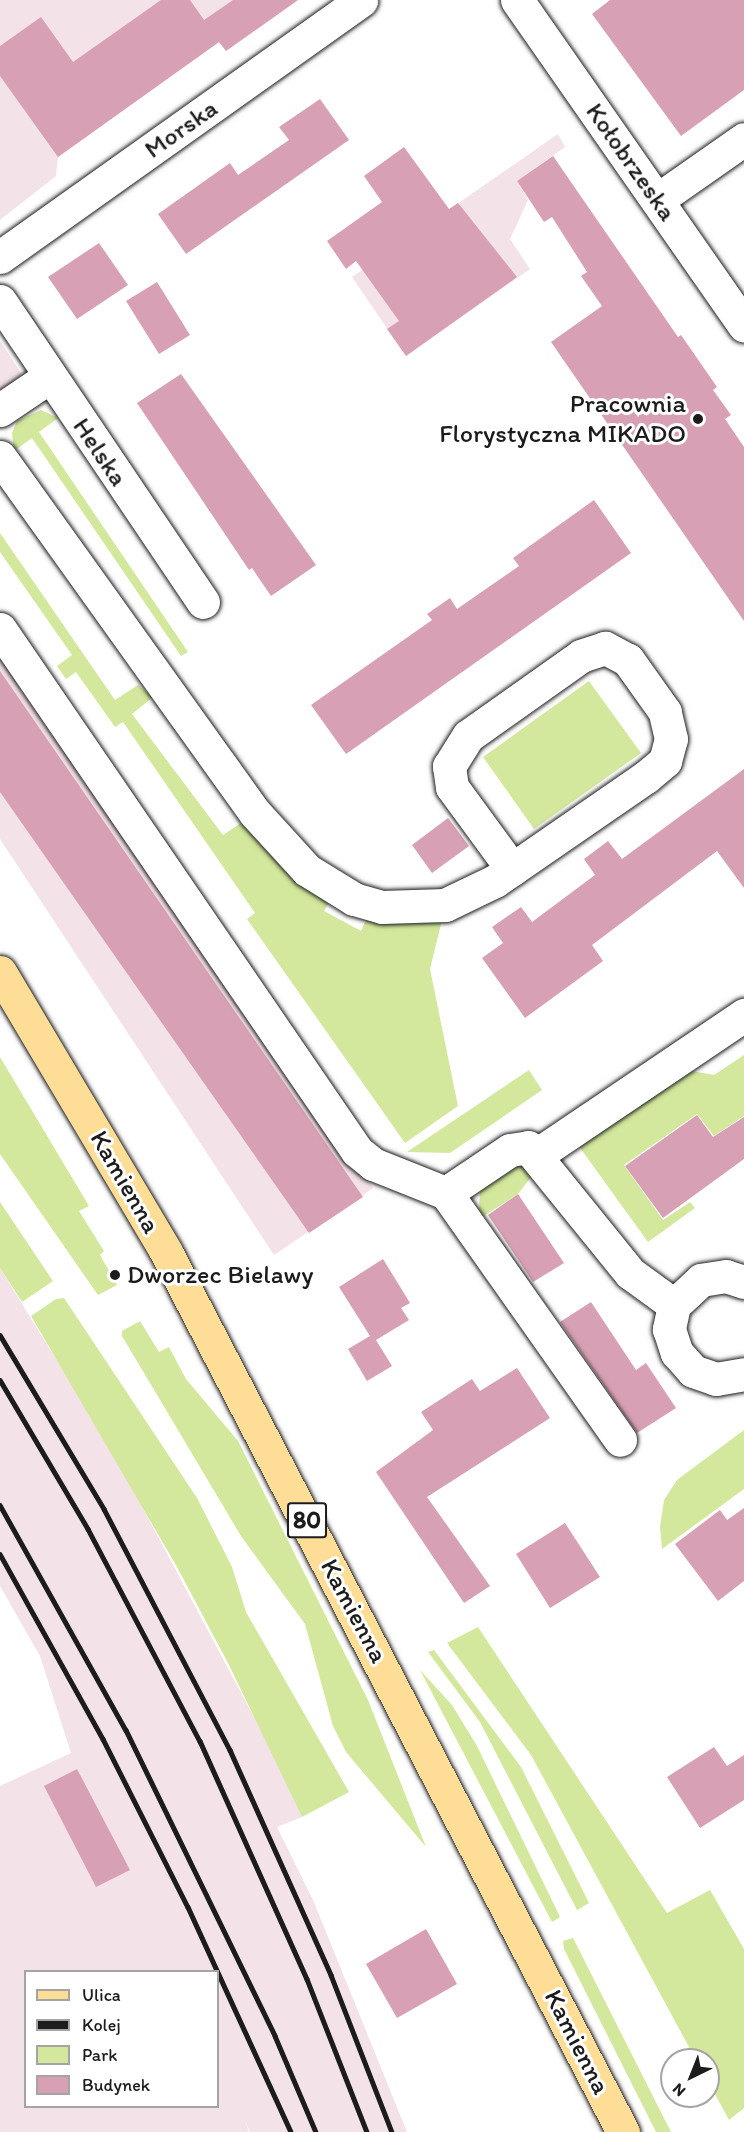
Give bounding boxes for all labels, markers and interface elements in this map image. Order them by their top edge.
street label: Morska [139,93,223,165]
street label: Kołobrzeska [579,97,683,227]
place label: Pracownia Florystyczna MIKADO [439,388,686,449]
street label: Helska [66,412,134,492]
marker: Pracownia Florystyczna MIKADO [691,412,705,426]
street label: Kamienna [83,1125,167,1239]
place label: Dworzec Bielawy [127,1259,314,1291]
marker: Dworzec Bielawy [108,1268,122,1282]
road number: 80 [286,1499,328,1541]
street label: Kamienna [314,1554,394,1668]
legend [24,1970,219,2108]
text: Ulica [82,1984,121,2006]
street label: Kamienna [537,1984,617,2100]
text: Kolej [82,2014,121,2036]
text: Park [82,2044,117,2066]
north arrow [660,2048,720,2108]
text: Budynek [82,2074,150,2096]
text: N [668,2079,689,2101]

